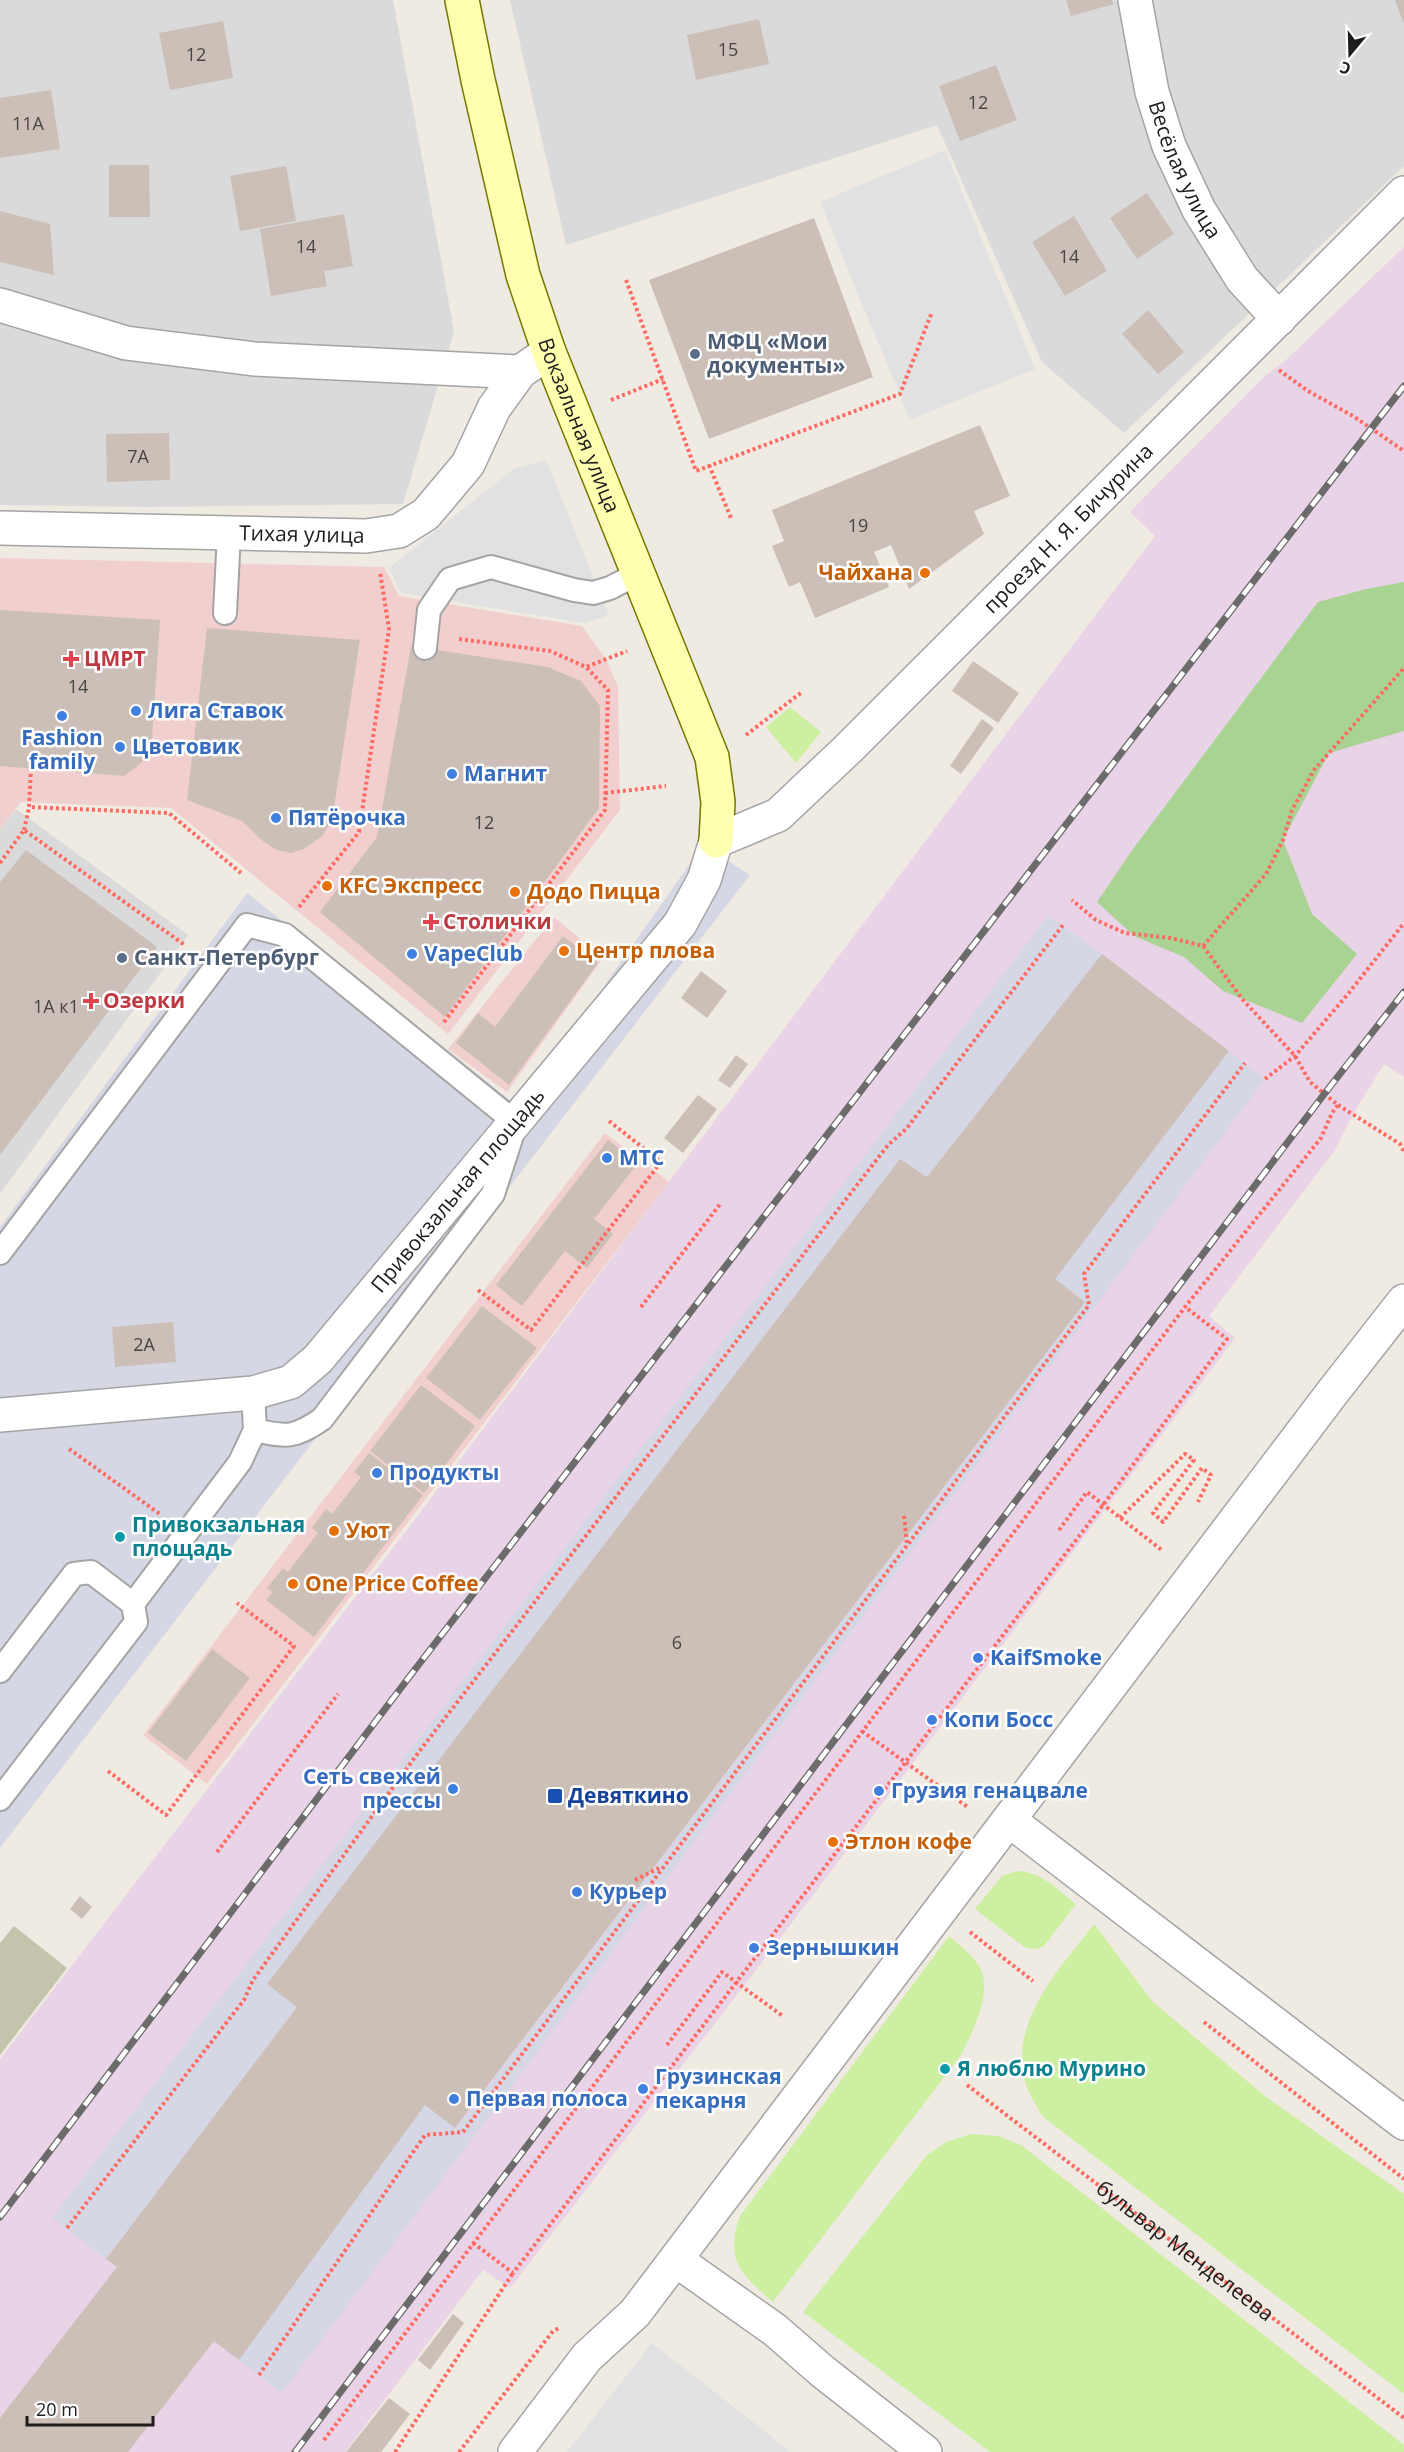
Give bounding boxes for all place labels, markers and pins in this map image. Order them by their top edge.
place label: МФЦ «Мои документы» [707,327,845,379]
marker: МФЦ «Мои документы» [688,347,702,361]
place label: Чайхана [818,558,913,586]
marker: Чайхана [918,566,932,580]
place label: ЦМРТ [84,644,146,672]
marker: ЦМРТ [62,650,80,668]
place label: Лига Ставок [148,696,284,724]
marker: Лига Ставок [129,704,143,718]
marker: Fashion family [55,709,69,723]
place label: Fashion family [21,723,103,775]
place label: Цветовик [132,732,240,760]
marker: Цветовик [113,740,127,754]
place label: Магнит [464,759,548,787]
marker: Магнит [445,767,459,781]
place label: Пятёрочка [288,803,406,831]
marker: Пятёрочка [269,811,283,825]
place label: KFC Экспресс [339,871,482,899]
place label: Додо Пицца [527,877,661,905]
marker: KFC Экспресс [320,879,334,893]
marker: Додо Пицца [508,885,522,899]
place label: Столички [443,907,552,935]
marker: Столички [424,915,438,929]
place label: Центр плова [576,936,715,964]
place label: VapeClub [424,939,523,967]
place label: Санкт-Петербург [134,943,319,971]
marker: Центр плова [557,944,571,958]
marker: VapeClub [405,947,419,961]
marker: Санкт-Петербург [115,951,129,965]
place label: Озерки [103,986,185,1014]
marker: Озерки [84,994,98,1008]
place label: МТС [619,1143,664,1171]
marker: МТС [600,1151,614,1165]
place label: Продукты [389,1458,499,1486]
marker: Продукты [370,1466,384,1480]
place label: Привокзальная площадь [132,1510,305,1562]
place label: Уют [346,1516,390,1544]
marker: Уют [327,1524,341,1538]
marker: Привокзальная площадь [113,1530,127,1544]
place label: One Price Coffee [305,1569,479,1597]
marker: One Price Coffee [286,1577,300,1591]
place label: KaifSmoke [990,1643,1102,1671]
marker: KaifSmoke [971,1651,985,1665]
place label: Копи Босс [944,1705,1054,1733]
marker: Копи Босс [925,1713,939,1727]
place label: Сеть свежей прессы [303,1762,441,1814]
place label: Грузия генацвале [891,1776,1088,1804]
place label: Девяткино [568,1781,689,1809]
marker: Сеть свежей прессы [446,1782,460,1796]
marker: Грузия генацвале [872,1784,886,1798]
marker: Девяткино [546,1787,564,1805]
place label: Этлон кофе [845,1827,972,1855]
marker: Этлон кофе [826,1835,840,1849]
place label: Курьер [589,1877,667,1905]
marker: Курьер [570,1885,584,1899]
place label: Зернышкин [766,1933,899,1961]
marker: Зернышкин [747,1941,761,1955]
place label: Я люблю Мурино [956,2054,1146,2082]
place label: Грузинская пекарня [655,2062,782,2114]
marker: Я люблю Мурино [938,2062,952,2076]
marker: Грузинская пекарня [636,2082,650,2096]
place label: Первая полоса [466,2084,628,2112]
marker: Первая полоса [447,2092,461,2106]

